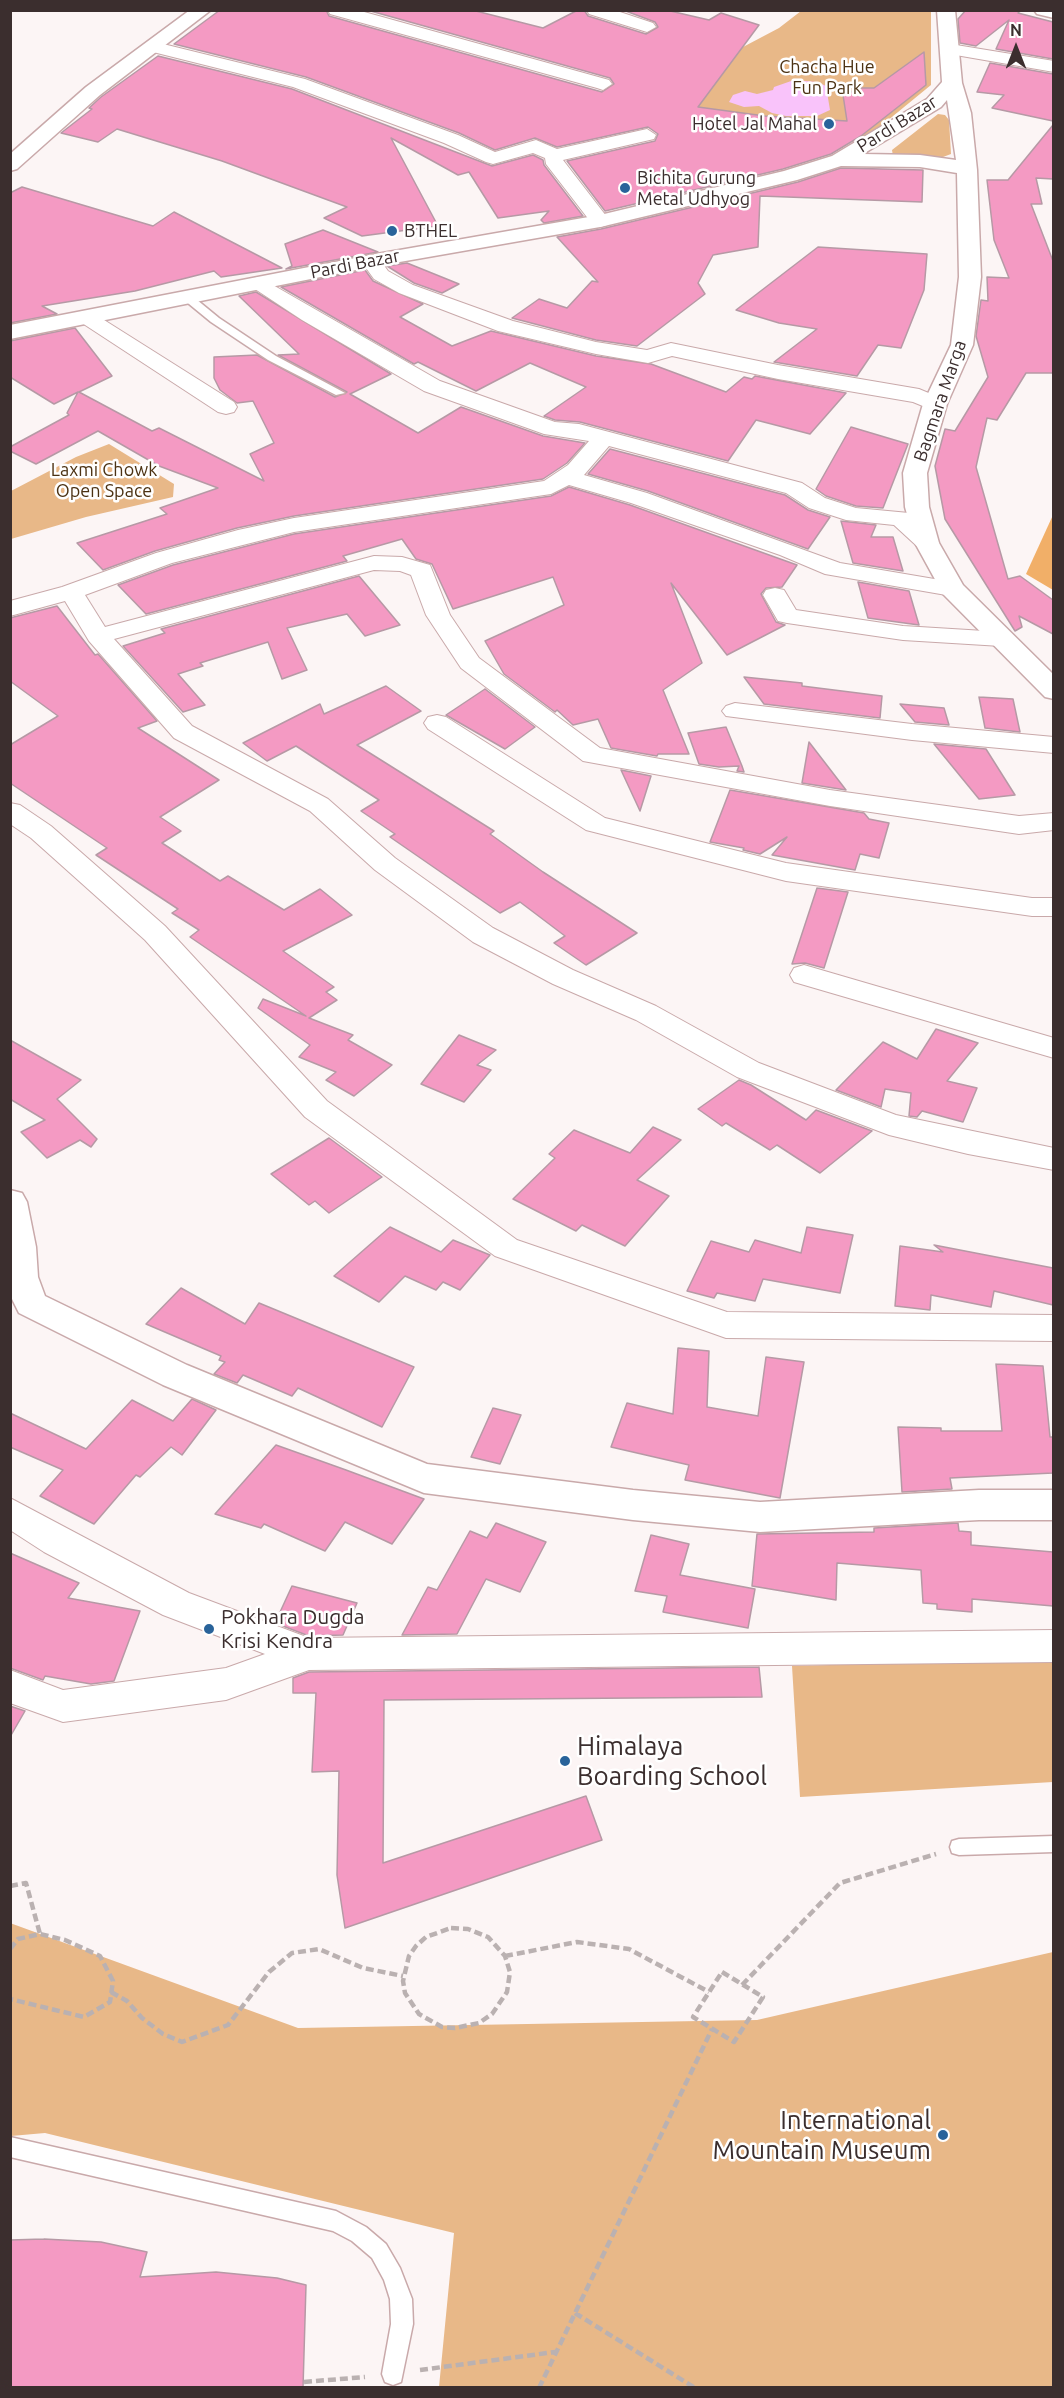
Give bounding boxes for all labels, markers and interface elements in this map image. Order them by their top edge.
north arrow [986,18,1046,78]
text: N [1010,21,1022,39]
park label: Chacha Hue Fun Park [779,56,875,98]
street label: Pardi Bazar [853,91,941,157]
place label: Hotel Jal Mahal [692,113,817,135]
marker: Hotel Jal Mahal [822,117,836,131]
place label: Bichita Gurung Metal Udhyog [637,167,756,210]
marker: Bichita Gurung Metal Udhyog [618,181,632,195]
place label: BTHEL [404,220,457,242]
marker: BTHEL [385,224,399,238]
street label: Pardi Bazar [308,245,402,283]
street label: Bagmara Marga [909,337,971,465]
park label: Laxmi Chowk Open Space [51,459,157,502]
place label: Pokhara Dugda Krisi Kendra [221,1604,365,1654]
marker: Pokhara Dugda Krisi Kendra [202,1622,216,1636]
place label: Himalaya Boarding School [577,1730,767,1792]
marker: Himalaya Boarding School [558,1754,572,1768]
place label: International Mountain Museum [712,2104,931,2166]
marker: International Mountain Museum [936,2128,950,2142]

